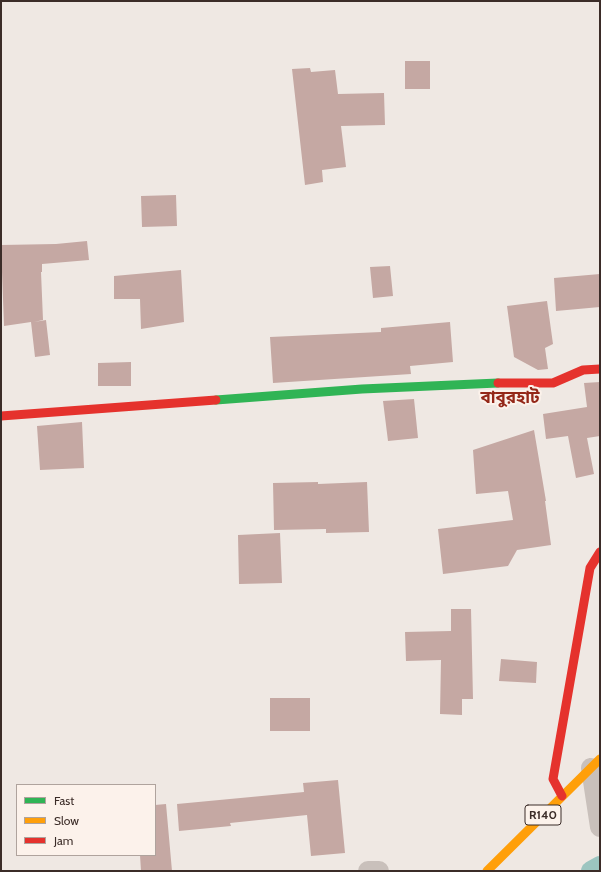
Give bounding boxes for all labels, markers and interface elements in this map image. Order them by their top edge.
district label: বাবুরহাট [480,388,540,408]
legend [16,784,156,856]
text: Fast [54,793,74,808]
road number: R140 [525,805,561,825]
text: Slow [54,813,79,828]
text: Jam [54,833,73,848]

